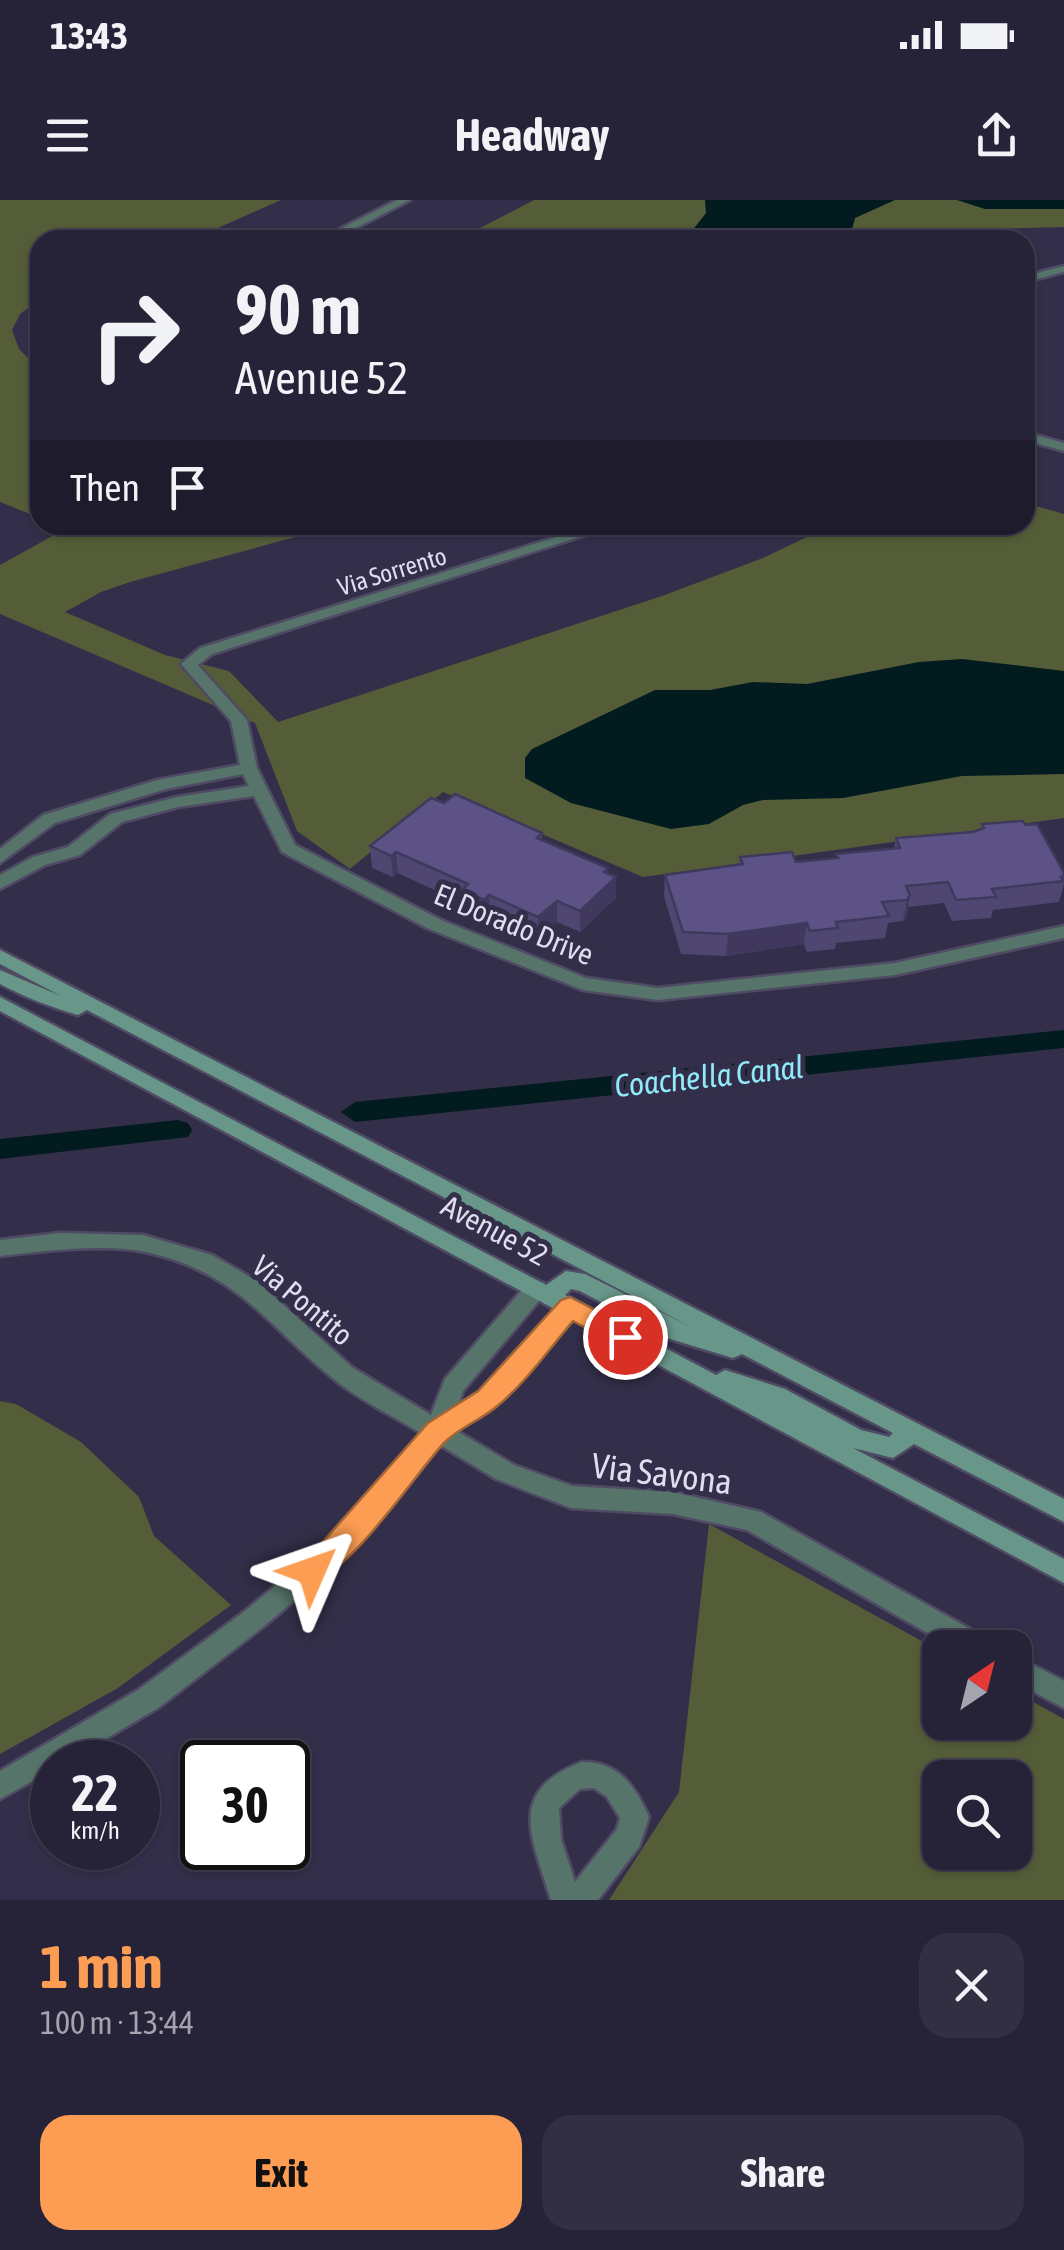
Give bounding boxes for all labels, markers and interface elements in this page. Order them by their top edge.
text: 13:43 [50,14,128,57]
icon: menu [40,108,95,163]
icon: share [969,108,1024,163]
text: Headway [455,109,609,161]
text: 90 m [235,269,361,349]
icon: right [70,270,200,400]
text: Avenue 52 [235,352,408,404]
icon: arrive [160,460,215,515]
text: Then [70,466,140,509]
street label: Via Sorrento [334,541,450,601]
street label: El Dorado Drive [429,877,599,971]
water label: Coachella Canal [613,1048,805,1104]
street label: Avenue 52 [436,1188,554,1272]
street label: Via Pontito [246,1248,360,1352]
pin [583,1295,668,1380]
icon: arrive [598,1310,653,1365]
street label: Via Savona [590,1445,734,1501]
position arrow [260,1519,364,1623]
north arrow [922,1630,1032,1740]
map controls [922,1630,1032,1870]
speed limit sign: 30 [180,1740,310,1870]
button: search [922,1760,1032,1870]
text: 22 [71,1764,118,1822]
text: km/h [70,1816,120,1844]
text: 1 min [40,1932,163,2001]
button: close [919,1933,1024,2038]
text: 100 m · 13:44 [40,2004,194,2041]
button: Exit [40,2115,522,2230]
button: Share [542,2115,1024,2230]

